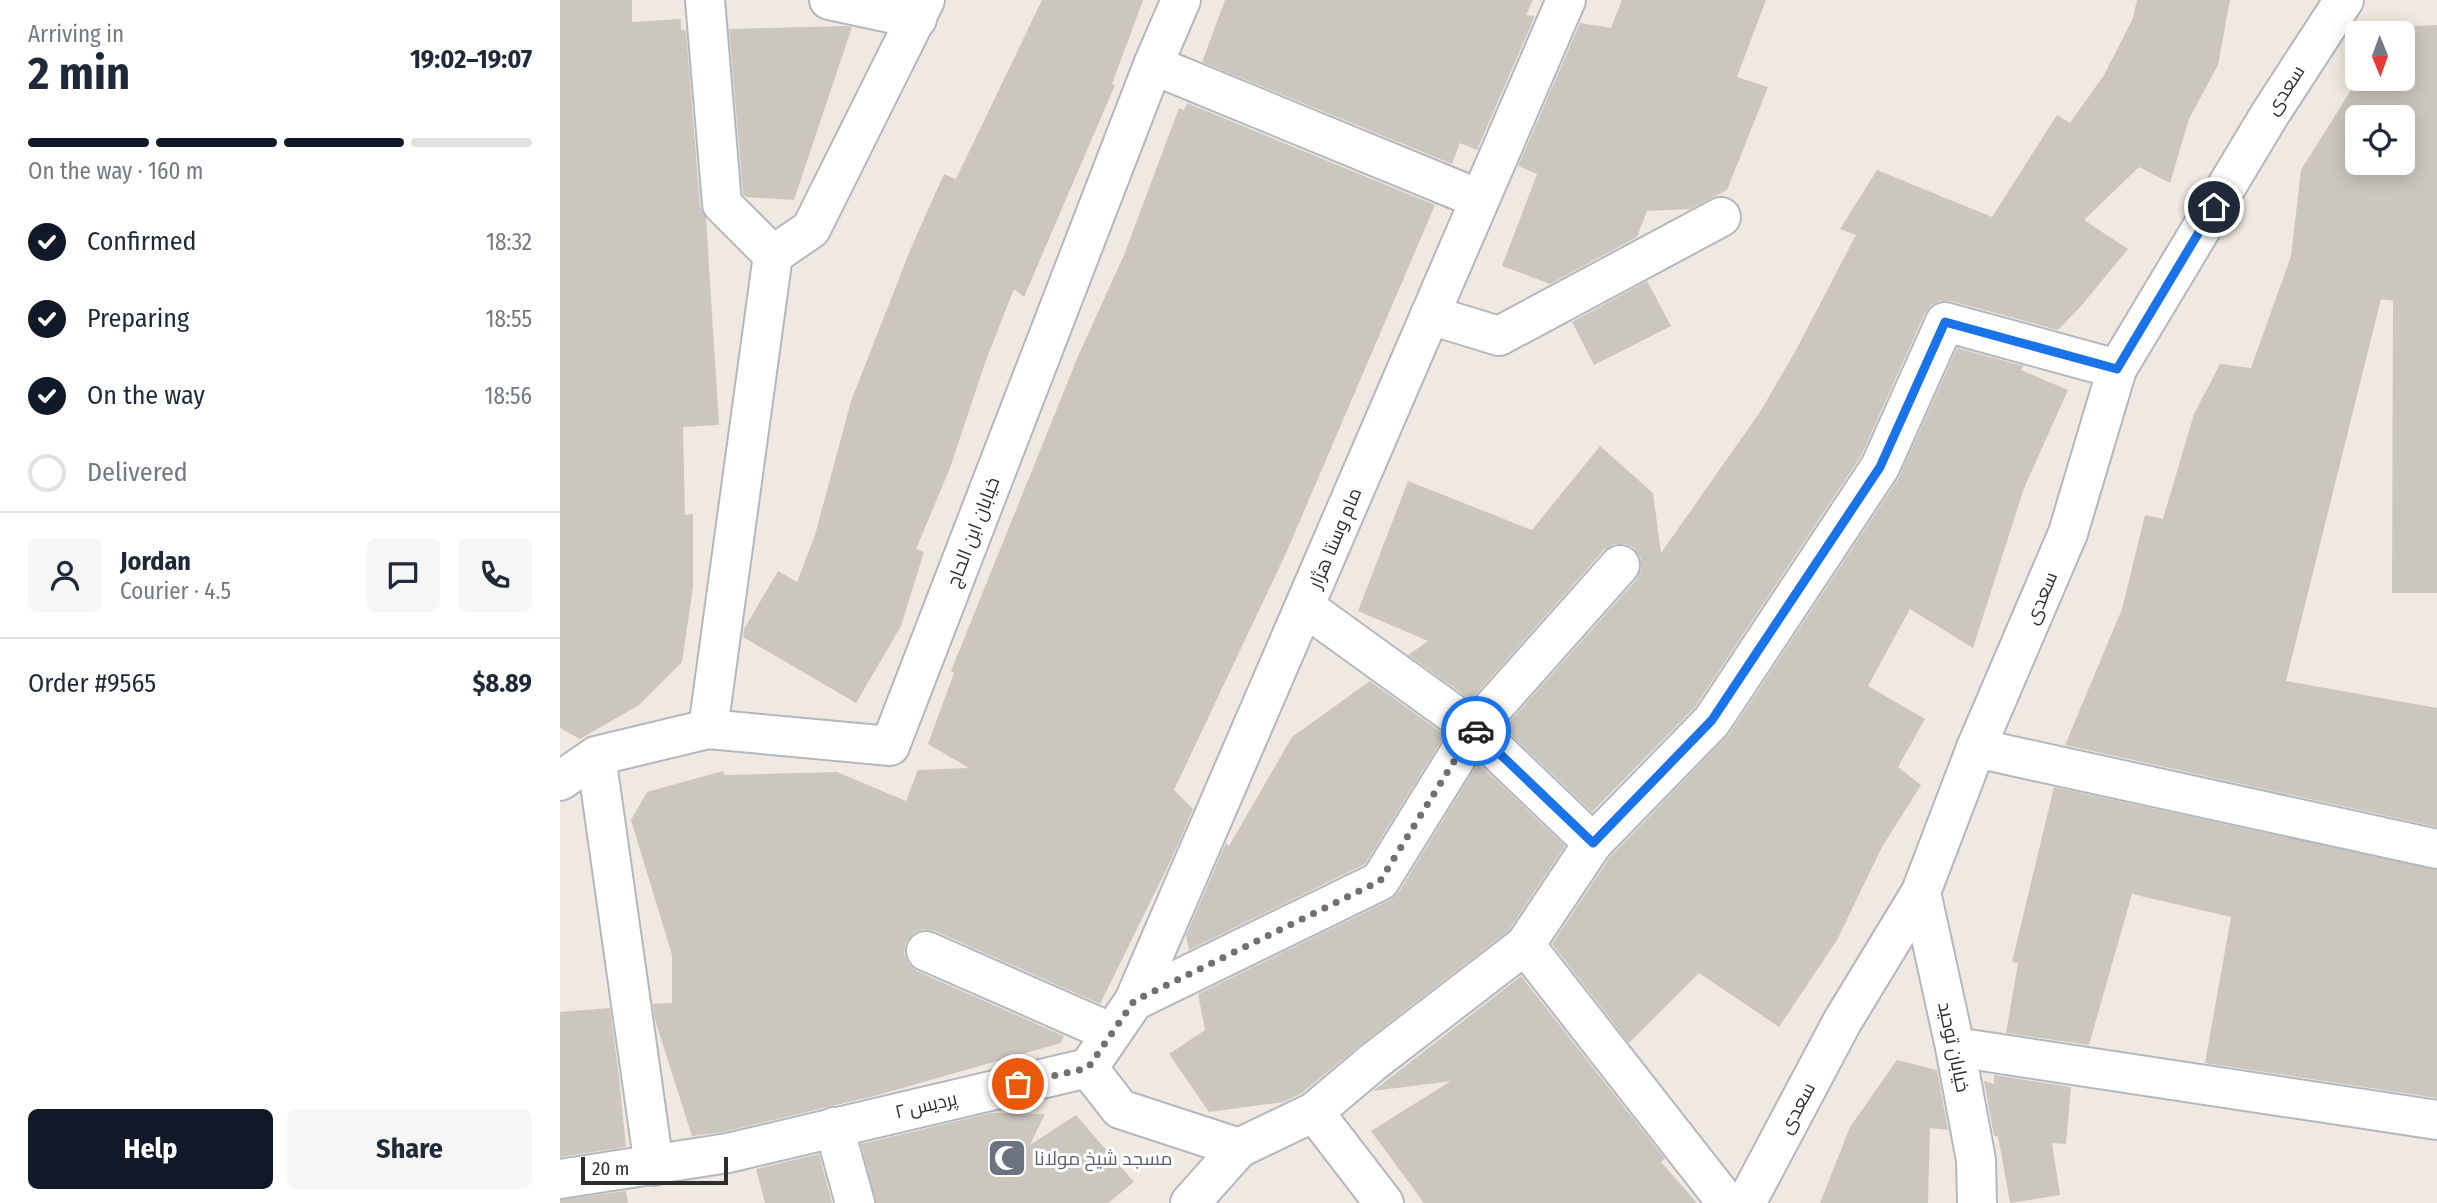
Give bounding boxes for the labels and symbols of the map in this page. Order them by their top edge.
north arrow [2345,21,2415,91]
street label: سعدی [2260,61,2310,119]
pin [2184,177,2244,237]
street label: خیابان ابن الحاج [941,474,1006,591]
street label: مام وستا هژار [1303,484,1368,593]
street label: سعدی [2020,568,2062,628]
courier [1441,696,1511,766]
street label: خیابان توحید [1933,1000,1975,1094]
pin [988,1054,1048,1114]
street label: سعدی [1774,1078,1820,1138]
street label: پردیس ۲ [893,1087,960,1124]
mosque icon: مسجد شیخ مولانا [986,1137,1028,1179]
place label: مسجد شیخ مولانا [1034,1147,1172,1172]
scale bar [581,1154,728,1186]

